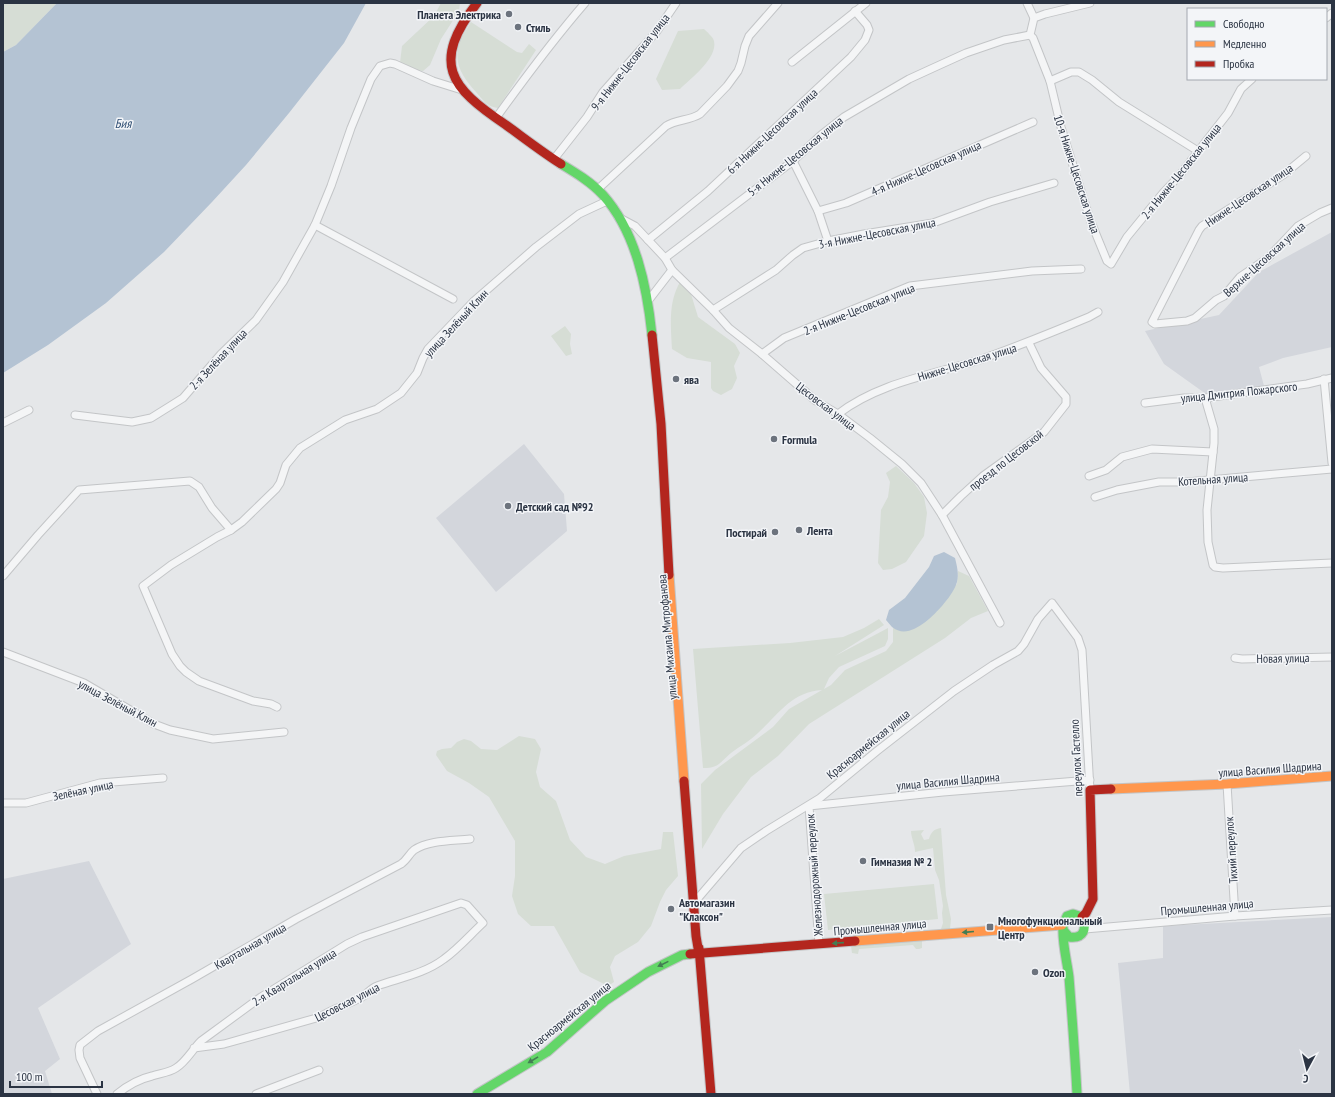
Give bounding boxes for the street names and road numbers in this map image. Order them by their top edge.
street label: 9-я Нижне-Цесовская улица [588,10,673,113]
street label: 6-я Нижне-Цесовская улица [723,85,821,177]
street label: 5-я Нижне-Цесовская улица [744,113,846,199]
street label: 10-я Нижне-Цесовская улица [1051,113,1103,236]
street label: 2-я Нижне-Цесовская улица [1138,120,1224,222]
street label: 4-я Нижне-Цесовская улица [869,137,983,199]
street label: Нижне-Цесовская улица [1202,160,1296,230]
street label: 3-я Нижне-Цесовская улица [817,214,937,252]
street label: Верхне-Цесовская улица [1220,218,1308,300]
street label: 2-я Нижне-Цесовская улица [801,280,917,338]
street label: улица Зелёный Клин [421,286,491,360]
street label: 2-я Зелёная улица [186,325,250,393]
street label: Нижне-Цесовская улица [916,340,1018,384]
street label: улица Дмитрия Пожарского [1180,378,1298,406]
street label: Цесовская улица [793,379,859,433]
street label: проезд по Цесовской [966,426,1046,494]
street label: Котельная улица [1178,469,1249,489]
street label: улица Михаила Митрофанова [654,573,680,700]
street label: Новая улица [1256,650,1310,666]
street label: улица Зелёный Клин [76,676,160,730]
street label: Красноармейская улица [823,706,913,782]
street label: переулок Гастелло [1066,719,1086,797]
street label: улица Василия Шадрина [1218,758,1322,780]
street label: улица Василия Шадрина [896,769,1000,793]
street label: Зелёная улица [51,776,115,804]
street label: Железнодорожный переулок [802,813,826,938]
street label: Тихий переулок [1221,816,1241,884]
street label: Промышленная улица [1160,895,1254,919]
street label: Промышленная улица [833,915,927,939]
street label: Квартальная улица [211,919,289,973]
street label: 2-я Квартальная улица [249,945,339,1009]
street label: Красноармейская улица [524,978,614,1054]
street label: Цесовская улица [312,979,382,1025]

